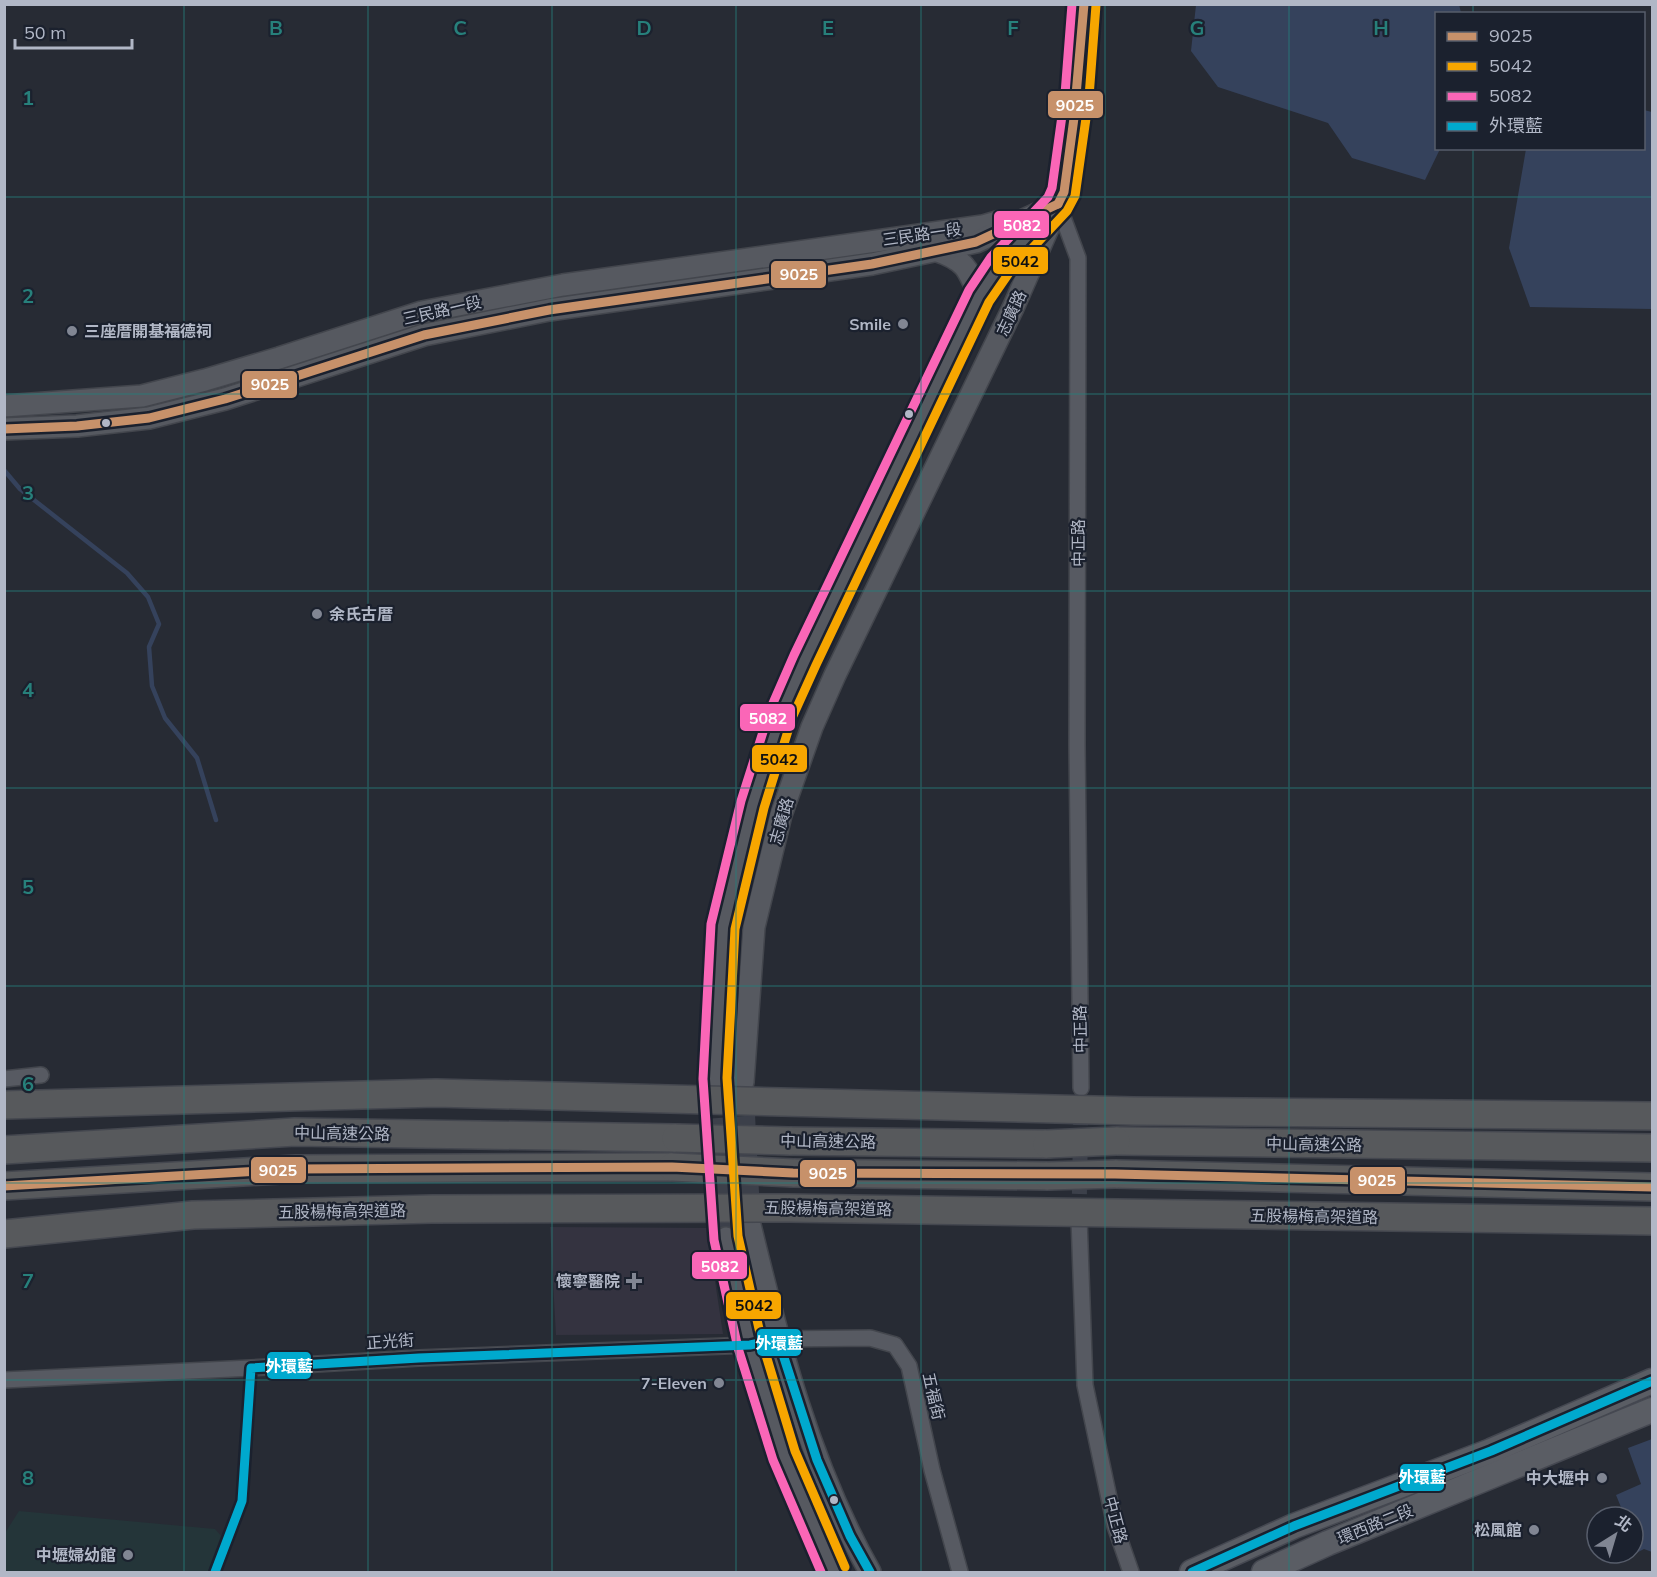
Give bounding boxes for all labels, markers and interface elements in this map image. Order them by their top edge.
scale bar [15,12,132,50]
legend [1435,12,1645,150]
text: B [269,15,283,40]
text: C [453,15,467,40]
text: D [636,15,652,40]
text: E [822,15,834,40]
text: F [1007,15,1019,40]
text: G [1190,15,1204,40]
text: H [1373,15,1389,40]
text: 50 m [24,21,66,44]
text: 9025 [1489,24,1532,47]
text: 5042 [1489,54,1532,77]
text: 5082 [1489,84,1532,107]
text: 1 [22,85,34,110]
line badge: 9025 [1047,90,1104,119]
text: 9025 [1056,95,1095,115]
text: 外環藍 [1489,114,1543,137]
line badge: 5082 [993,210,1050,239]
text: 5082 [1003,215,1041,235]
street label: 三民路一段 [881,219,963,249]
line badge: 5042 [992,246,1049,275]
text: 5042 [1001,251,1039,271]
line badge: 9025 [770,260,827,289]
text: 9025 [780,264,819,284]
text: 2 [22,283,34,308]
street label: 志廣路 [992,287,1030,339]
street label: 三民路一段 [401,291,483,329]
place label: Smile [849,314,891,334]
marker: Smile [896,317,910,331]
place label: 三座厝開基福德祠 [84,321,212,341]
marker: 三座厝開基福德祠 [65,324,79,338]
line badge: 9025 [241,370,298,399]
text: 9025 [251,374,290,394]
unlabelled marker [903,408,915,420]
unlabelled marker [100,417,112,429]
text: 3 [22,480,34,505]
street label: 中正路 [1068,519,1088,567]
place label: 余氏古厝 [329,604,393,624]
marker: 余氏古厝 [310,607,324,621]
text: 4 [22,677,34,702]
line badge: 5082 [739,703,796,732]
text: 5082 [749,708,787,728]
line badge: 5042 [751,744,808,773]
text: 5042 [760,749,798,769]
street label: 志廣路 [765,795,797,847]
text: 5 [22,874,34,899]
street label: 中正路 [1070,1005,1090,1053]
text: 6 [22,1071,34,1096]
street label: 中山高速公路 [294,1122,390,1144]
street label: 中山高速公路 [780,1130,876,1152]
street label: 中山高速公路 [1266,1133,1362,1155]
line badge: 9025 [250,1156,307,1184]
line badge: 9025 [799,1159,856,1188]
text: 9025 [259,1160,298,1180]
text: 9025 [809,1163,848,1183]
line badge: 9025 [1349,1166,1406,1195]
text: 9025 [1358,1170,1397,1190]
street label: 五股楊梅高架道路 [764,1197,892,1219]
street label: 五股楊梅高架道路 [278,1200,406,1222]
street label: 五股楊梅高架道路 [1250,1205,1378,1227]
line badge: 5082 [691,1251,748,1280]
text: 5082 [701,1256,739,1276]
text: 7 [22,1268,34,1293]
place label: 懷寧醫院 [556,1271,620,1291]
marker: 懷寧醫院 [625,1272,643,1290]
line badge: 5042 [725,1291,782,1320]
text: 5042 [735,1295,773,1315]
line badge: 外環藍 [756,1328,802,1357]
street label: 正光街 [365,1329,415,1353]
text: 外環藍 [755,1333,803,1353]
line badge: 外環藍 [266,1351,312,1380]
text: 外環藍 [265,1356,313,1376]
street label: 五福街 [919,1370,949,1422]
place label: 7-Eleven [641,1373,707,1393]
marker: 7-Eleven [712,1376,726,1390]
line badge: 外環藍 [1399,1463,1445,1492]
text: 8 [22,1465,34,1490]
text: 外環藍 [1398,1467,1446,1487]
place label: 中大壢中 [1526,1468,1590,1488]
marker: 中大壢中 [1595,1471,1609,1485]
unlabelled marker [828,1494,840,1506]
street label: 中正路 [1100,1494,1132,1546]
street label: 環西路二段 [1334,1500,1416,1548]
north arrow [1585,1505,1645,1565]
text: 北 [1612,1510,1636,1536]
place label: 松風館 [1474,1520,1522,1540]
marker: 松風館 [1527,1523,1541,1537]
place label: 中壢婦幼館 [36,1545,116,1565]
marker: 中壢婦幼館 [121,1548,135,1562]

